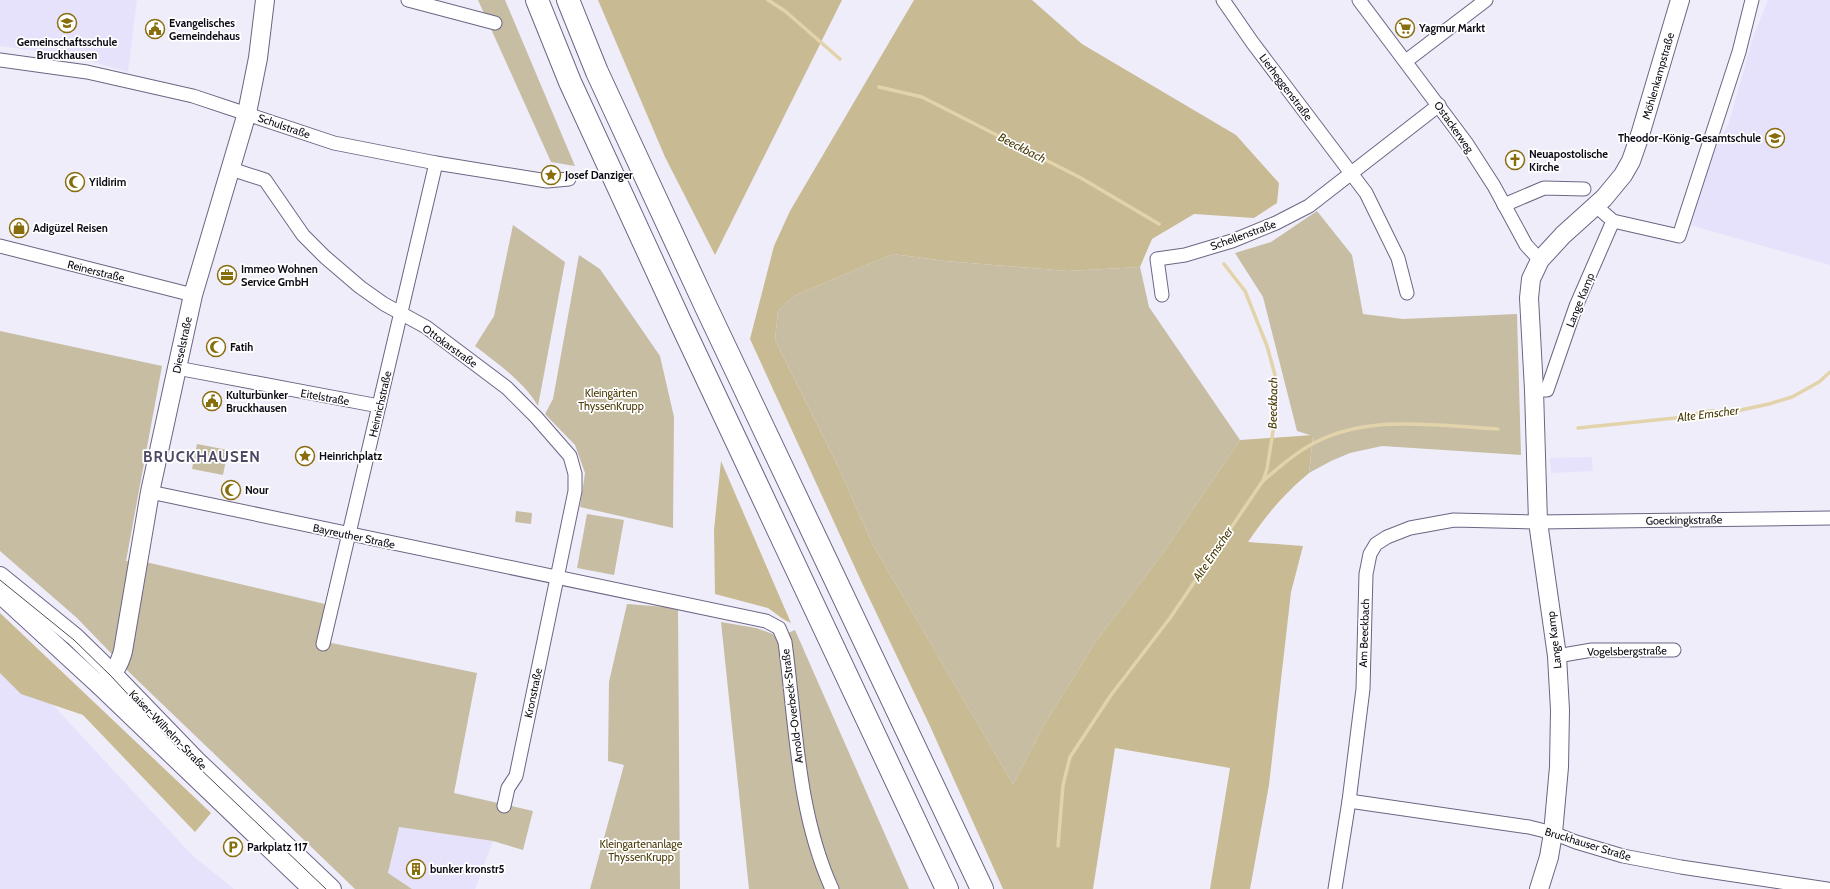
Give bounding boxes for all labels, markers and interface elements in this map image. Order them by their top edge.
school or university icon: Gemeinschaftsschule Bruckhausen [56,12,78,34]
place label: Evangelisches Gemeindehaus [169,16,240,43]
supermarket icon: Yagmur Markt [1394,17,1416,39]
public building icon: Evangelisches Gemeindehaus [144,18,166,40]
place label: Yagmur Markt [1418,21,1485,35]
street label: Möhlenkampstraße [1639,31,1677,121]
place label: Gemeinschaftsschule Bruckhausen [17,35,118,62]
street label: Lierheggenstraße [1256,51,1316,124]
street label: Ostackerweg [1431,99,1477,156]
street label: Schulstraße [256,110,312,142]
school or university icon: Theodor-König-Gesamtschule [1764,127,1786,149]
water label: Beeckbach [996,129,1049,166]
place label: Theodor-König-Gesamtschule [1618,131,1761,145]
place label: Neuapostolische Kirche [1529,147,1608,174]
church icon: Neuapostolische Kirche [1504,149,1526,171]
place icon: Josef Danziger [540,164,562,186]
place label: Josef Danziger [564,168,633,182]
mosque icon: Yildirim [64,171,86,193]
place label: Yildirim [88,175,126,189]
shop icon: Adigüzel Reisen [8,217,30,239]
street label: Schellenstraße [1208,217,1278,253]
place label: Adigüzel Reisen [33,221,108,235]
street label: Reinerstraße [66,257,126,285]
place label: Immeo Wohnen Service GmbH [241,262,318,289]
office icon: Immeo Wohnen Service GmbH [216,264,238,286]
street label: Lange Kamp [1563,271,1597,329]
street label: Dieselstraße [169,315,195,375]
street label: Ottokarstraße [420,321,480,371]
mosque icon: Fatih [205,336,227,358]
place label: Fatih [230,340,253,354]
street label: Heinrichstraße [366,369,394,438]
water label: Beeckbach [1265,377,1280,429]
street label: Eitelstraße [299,386,351,408]
park label: Kleingärten ThyssenKrupp [578,386,644,413]
place label: Kulturbunker Bruckhausen [226,388,288,415]
public building icon: Kulturbunker Bruckhausen [201,390,223,412]
water label: Alte Emscher [1675,402,1741,425]
place icon: Heinrichplatz [294,445,316,467]
district label: BRUCKHAUSEN [143,448,261,466]
place label: Heinrichplatz [319,449,383,463]
mosque icon: Nour [220,479,242,501]
place label: Nour [245,483,269,497]
street label: Goeckingkstraße [1646,512,1723,528]
street label: Bayreuther Straße [312,520,397,552]
water label: Alte Emscher [1189,523,1237,584]
street label: Am Beeckbach [1356,598,1372,668]
street label: Lange Kamp [1544,610,1564,670]
street label: Vogelsbergstraße [1587,643,1667,659]
street label: Arnold-Overbeck-Straße [778,648,806,764]
street label: Kronstraße [521,666,545,719]
street label: Kaiser-Wilhelm-Straße [126,687,210,773]
street label: Bruckhauser Straße [1543,824,1633,864]
parking icon: Parkplatz 117 [222,836,244,858]
park label: Kleingartenanlage ThyssenKrupp [600,837,683,864]
place label: Parkplatz 117 [247,840,308,854]
building icon: bunker kronstr5 [405,858,427,880]
place label: bunker kronstr5 [430,862,505,876]

